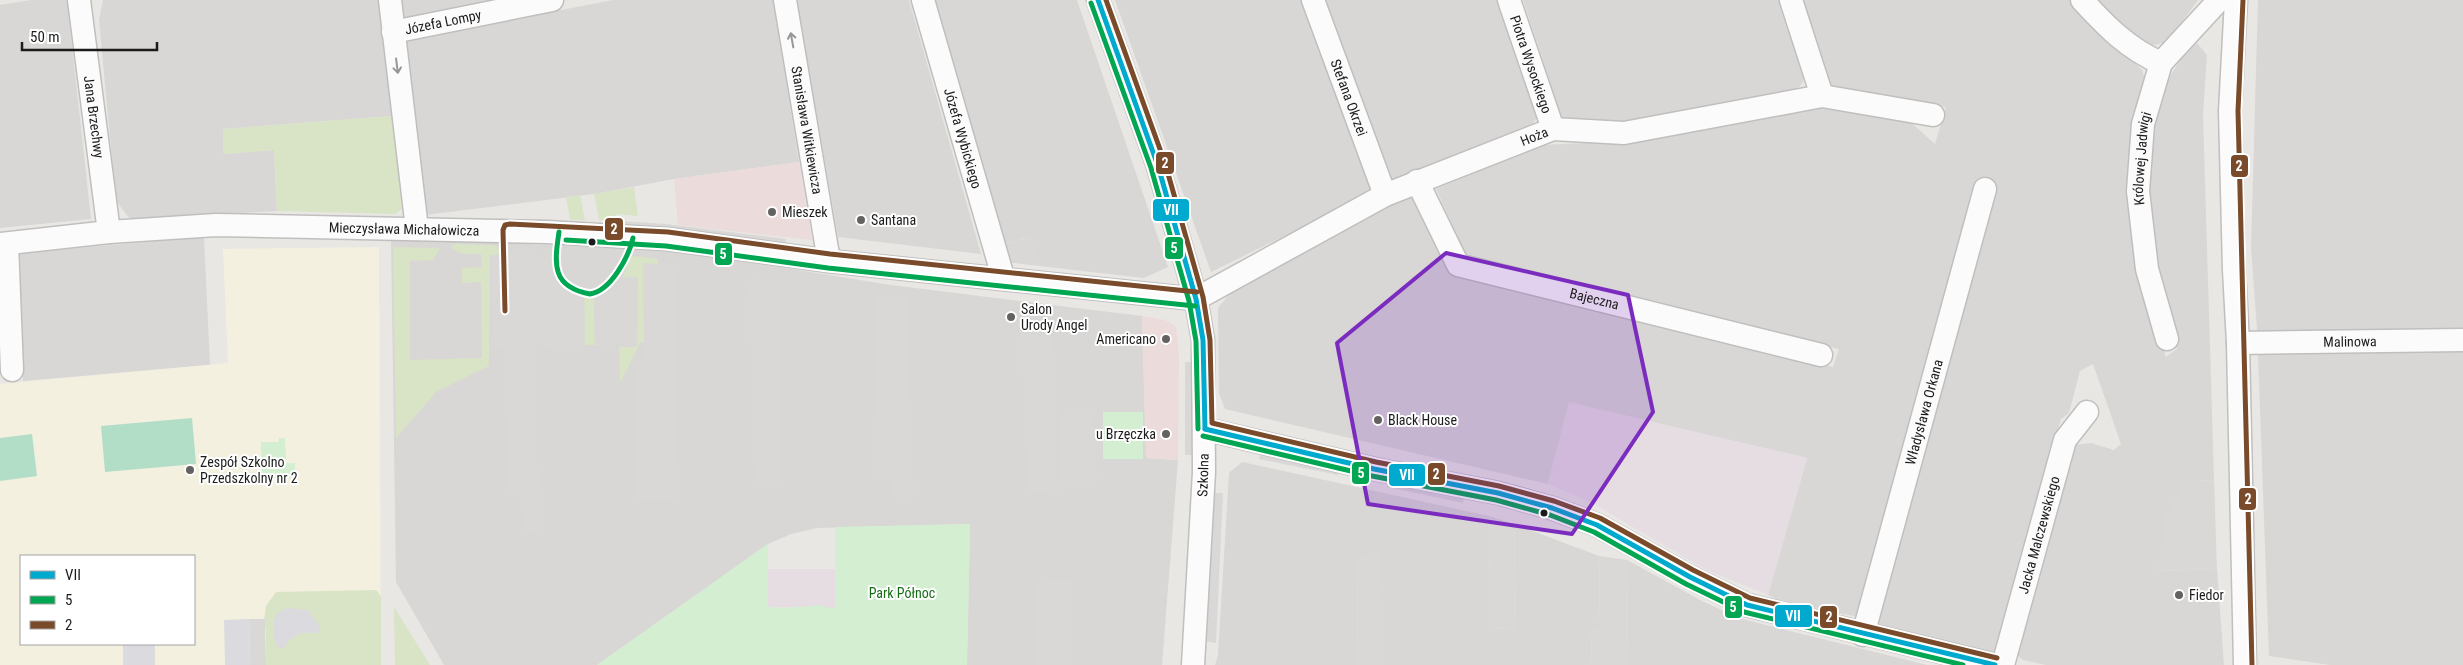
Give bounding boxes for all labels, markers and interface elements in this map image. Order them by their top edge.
street label: Józefa Lompy [403,6,483,37]
street label: Piotra Wysockiego [1507,13,1555,115]
scale bar [22,20,158,52]
text: 50 m [30,28,60,46]
one-way arrow [787,32,797,48]
street label: Stefana Okrzei [1328,57,1371,138]
one-way arrow [392,58,402,74]
street label: Stanisława Witkiewicza [788,65,826,195]
street label: Jana Brzechwy [81,75,107,159]
street label: Józefa Wybickiego [941,86,985,190]
street label: Królowej Jadwigi [2130,110,2154,206]
street label: Hoża [1518,124,1550,149]
line badge: 2 [1155,151,1175,175]
line badge: 2 [2230,154,2249,178]
text: 2 [1161,155,1169,171]
text: 2 [2235,158,2243,174]
line badge: VII [1152,198,1190,222]
text: VII [1163,202,1179,218]
place label: Mieszek [782,204,828,220]
marker: Mieszek [766,206,778,218]
place label: Santana [871,212,916,228]
marker: Santana [855,214,867,226]
line badge: 2 [604,217,624,241]
street label: Mieczysława Michałowicza [329,219,479,239]
text: 2 [610,221,618,237]
line badge: 5 [1164,236,1184,260]
unlabelled marker [587,237,597,247]
text: 5 [1170,240,1178,256]
line badge: 5 [714,242,733,266]
text: 5 [719,246,727,262]
street label: Bajeczna [1568,285,1621,313]
place label: Salon Urody Angel [1021,301,1088,333]
marker: Salon Urody Angel [1005,311,1017,323]
place label: Americano [1096,331,1156,347]
marker: Americano [1160,333,1172,345]
street label: Malinowa [2323,333,2377,350]
street label: Władysława Orkana [1902,358,1946,467]
place label: Black House [1388,412,1457,428]
marker: Black House [1372,414,1384,426]
place label: u Brzęczka [1096,426,1156,442]
marker: u Brzęczka [1160,428,1172,440]
street label: Szkolna [1194,453,1212,497]
place label: Zespół Szkolno Przedszkolny nr 2 [200,454,298,486]
line badge: 5 [1351,461,1370,485]
line badge: 2 [1427,462,1446,486]
line badge: VII [1388,463,1426,487]
marker: Zespół Szkolno Przedszkolny nr 2 [184,464,196,476]
text: 5 [1357,465,1365,481]
text: 2 [1432,466,1440,482]
text: VII [1399,467,1415,483]
street label: Jacka Malczewskiego [2015,474,2063,595]
line badge: 2 [2238,487,2257,511]
text: 2 [2244,491,2252,507]
unlabelled marker [1539,508,1549,518]
legend [20,555,195,645]
text: VII [65,566,81,584]
park label: Park Północ [869,585,935,601]
place label: Fiedor [2189,587,2224,603]
marker: Fiedor [2173,589,2185,601]
text: 5 [65,591,72,609]
line badge: 5 [1724,595,1743,619]
text: 5 [1729,599,1737,615]
line badge: VII [1774,604,1813,628]
line badge: 2 [1819,605,1838,629]
text: VII [1785,608,1801,624]
text: 2 [1825,609,1833,625]
text: 2 [65,616,72,634]

